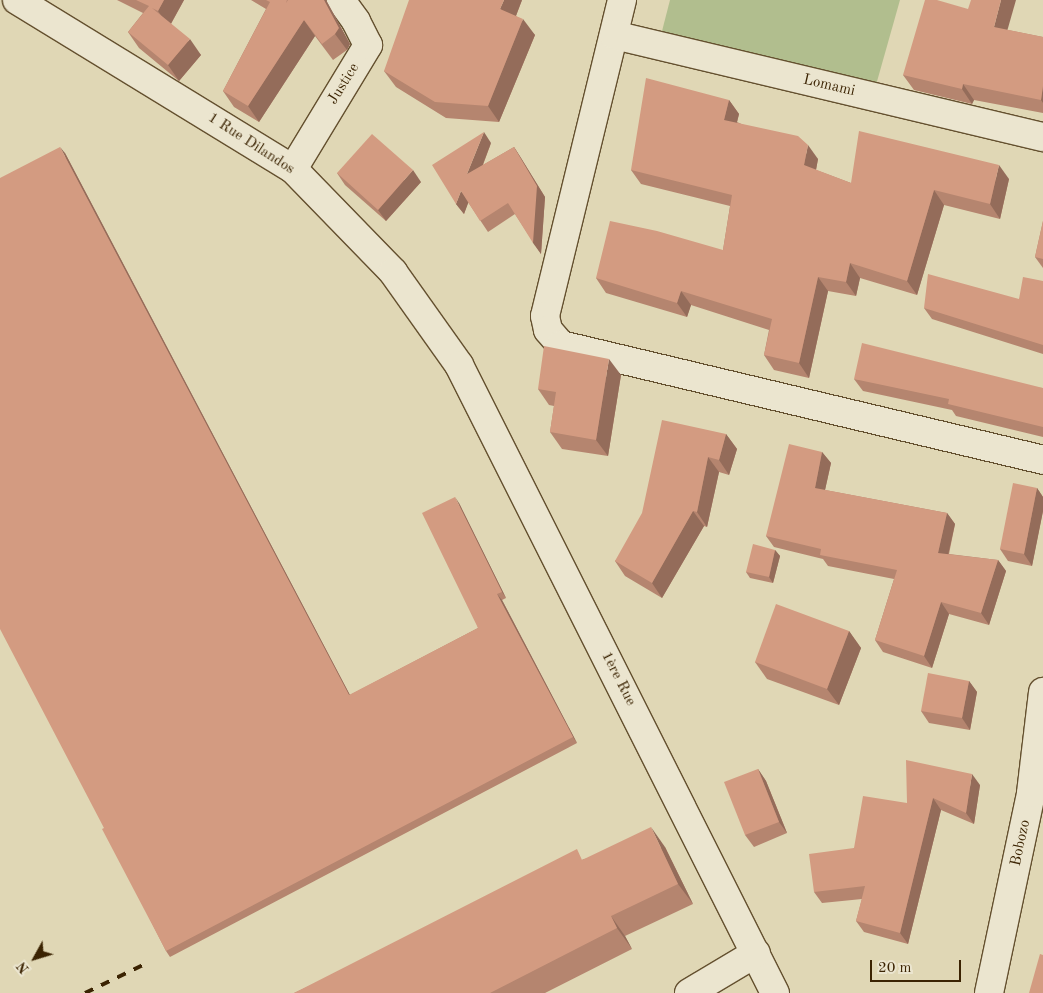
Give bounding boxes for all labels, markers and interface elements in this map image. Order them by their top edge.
street label: Justice [324,60,364,108]
street label: Lomami [801,71,857,101]
street label: 1 Rue Dilandos [204,109,298,179]
street label: 1ère Rue [597,649,639,709]
street label: Bobozo [1007,818,1035,868]
north arrow [10,933,60,983]
scale bar [873,950,964,982]
text: N [15,959,32,976]
text: 20 m [878,961,912,976]

